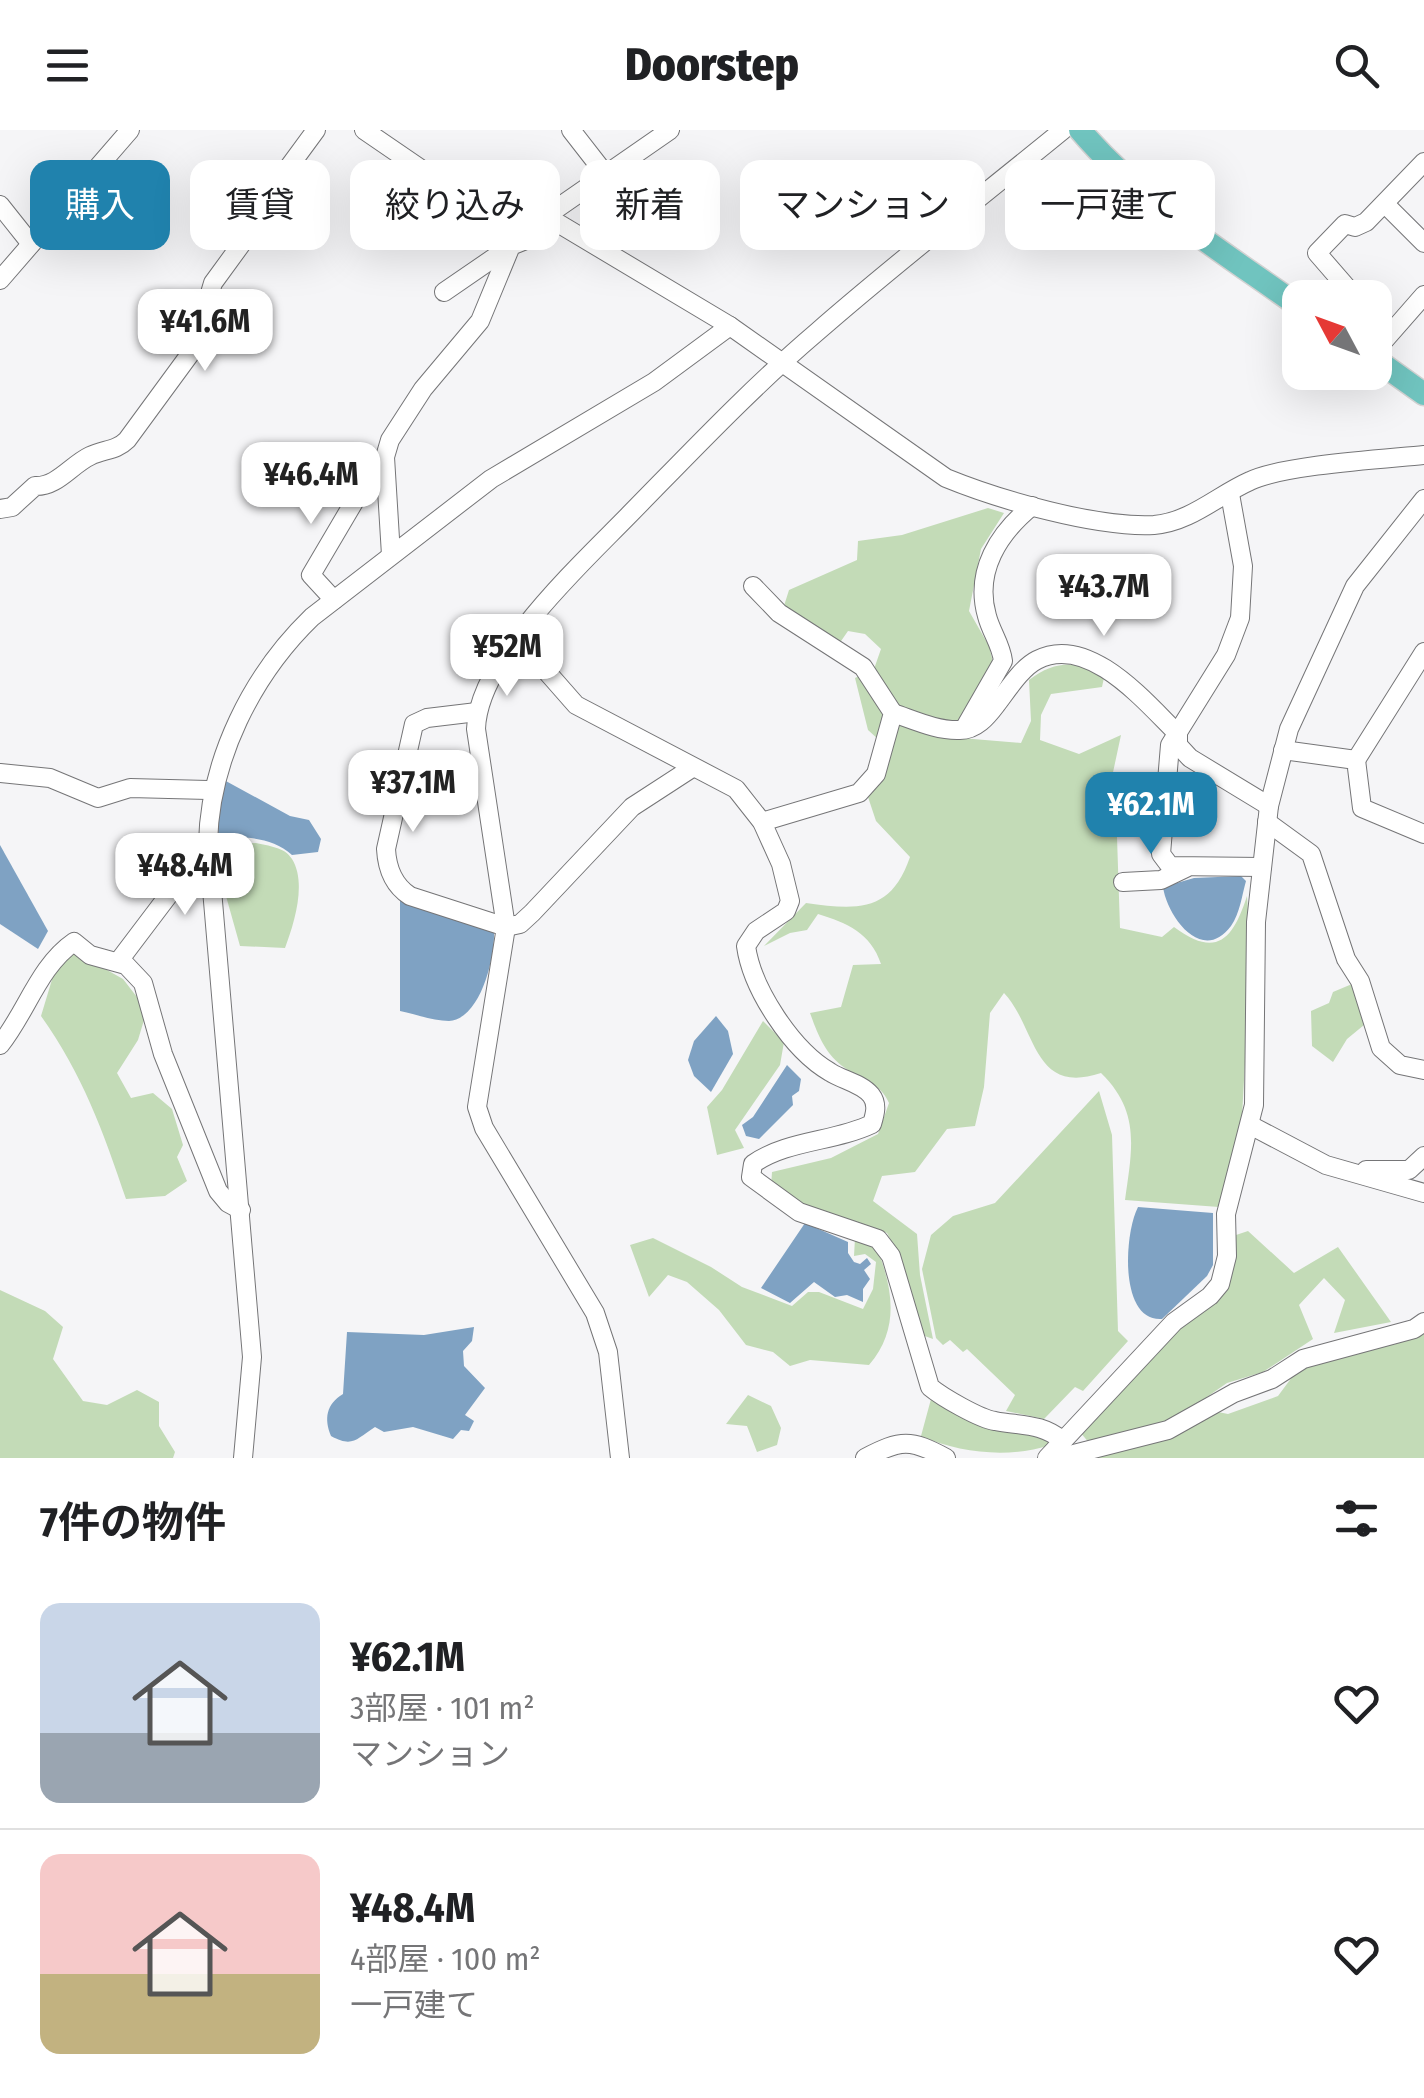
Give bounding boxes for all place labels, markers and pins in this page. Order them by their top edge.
pin: ¥41.6M [124,289,286,374]
pin: ¥46.4M [230,442,392,527]
pin: ¥43.7M [1023,554,1185,639]
pin: ¥52M [448,614,566,699]
pin: ¥37.1M [332,750,494,835]
pin: ¥62.1M [1070,772,1232,857]
pin: ¥48.4M [104,833,266,918]

